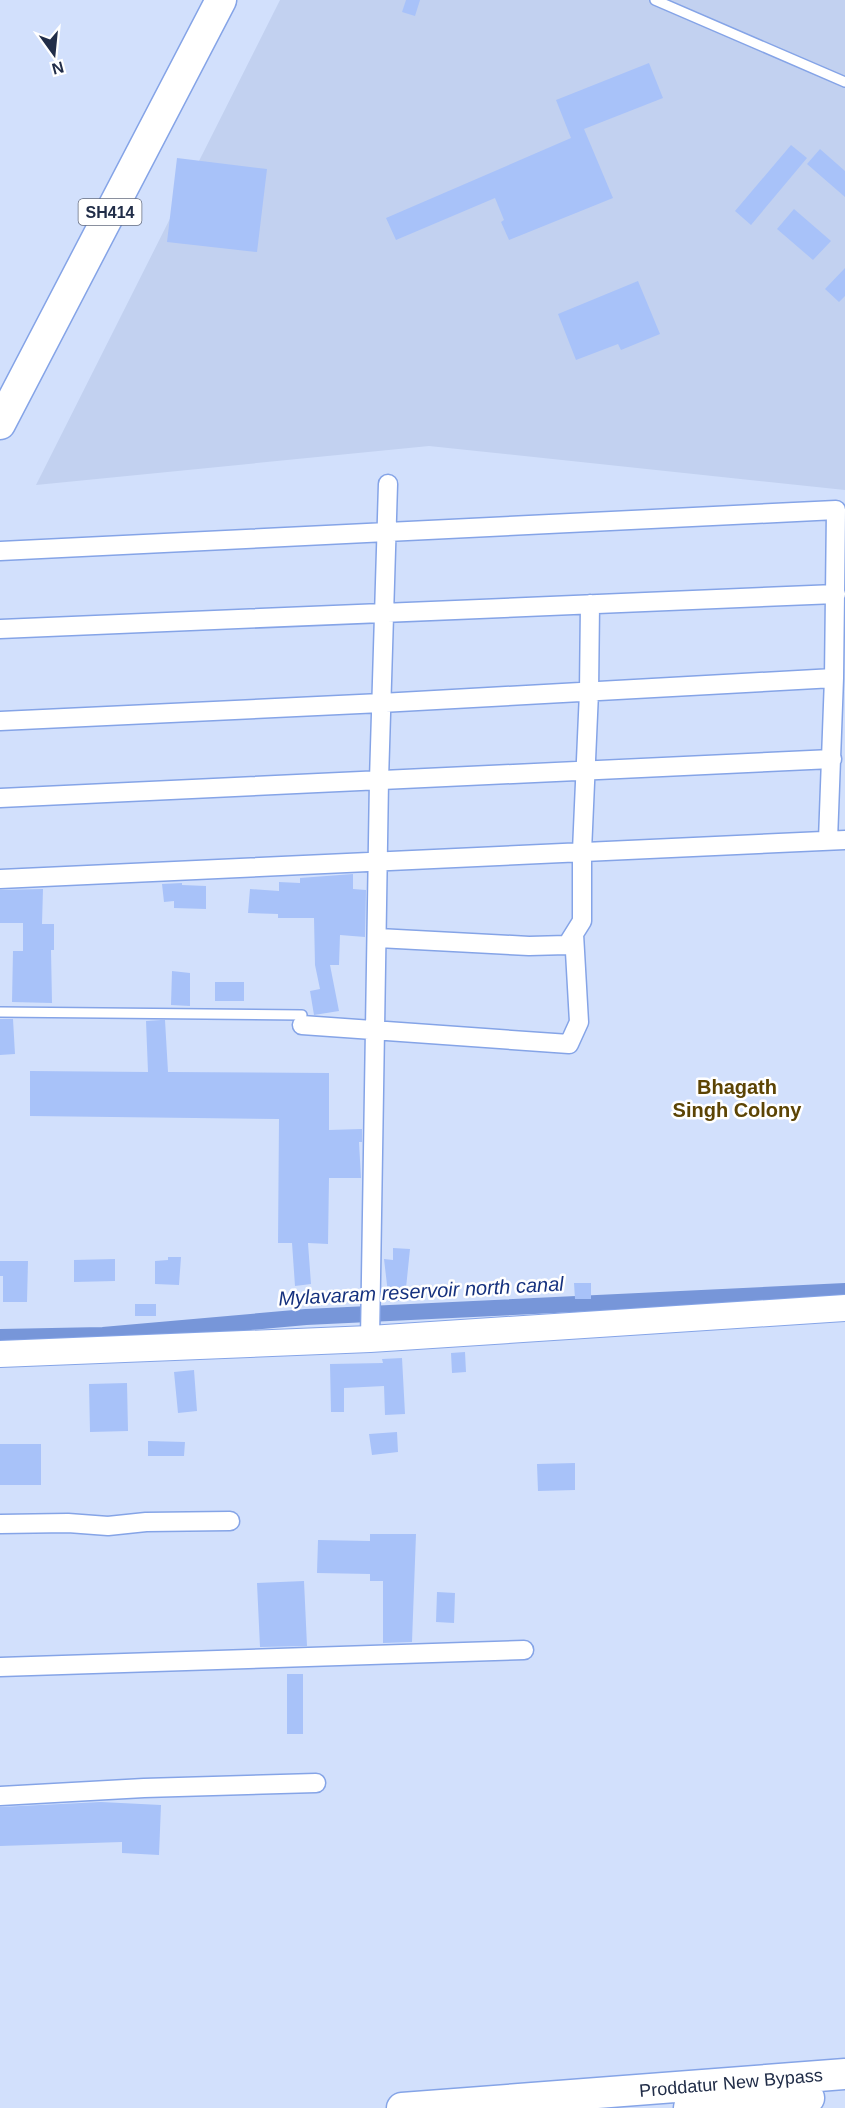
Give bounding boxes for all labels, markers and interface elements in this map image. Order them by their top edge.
north arrow [24,24,84,84]
text: N [50,58,66,78]
road number: SH414 [78,199,142,225]
district label: Bhagath Singh Colony [673,1076,802,1121]
water label: Mylavaram reservoir north canal [278,1273,565,1309]
street label: Proddatur New Bypass [638,2065,824,2101]

